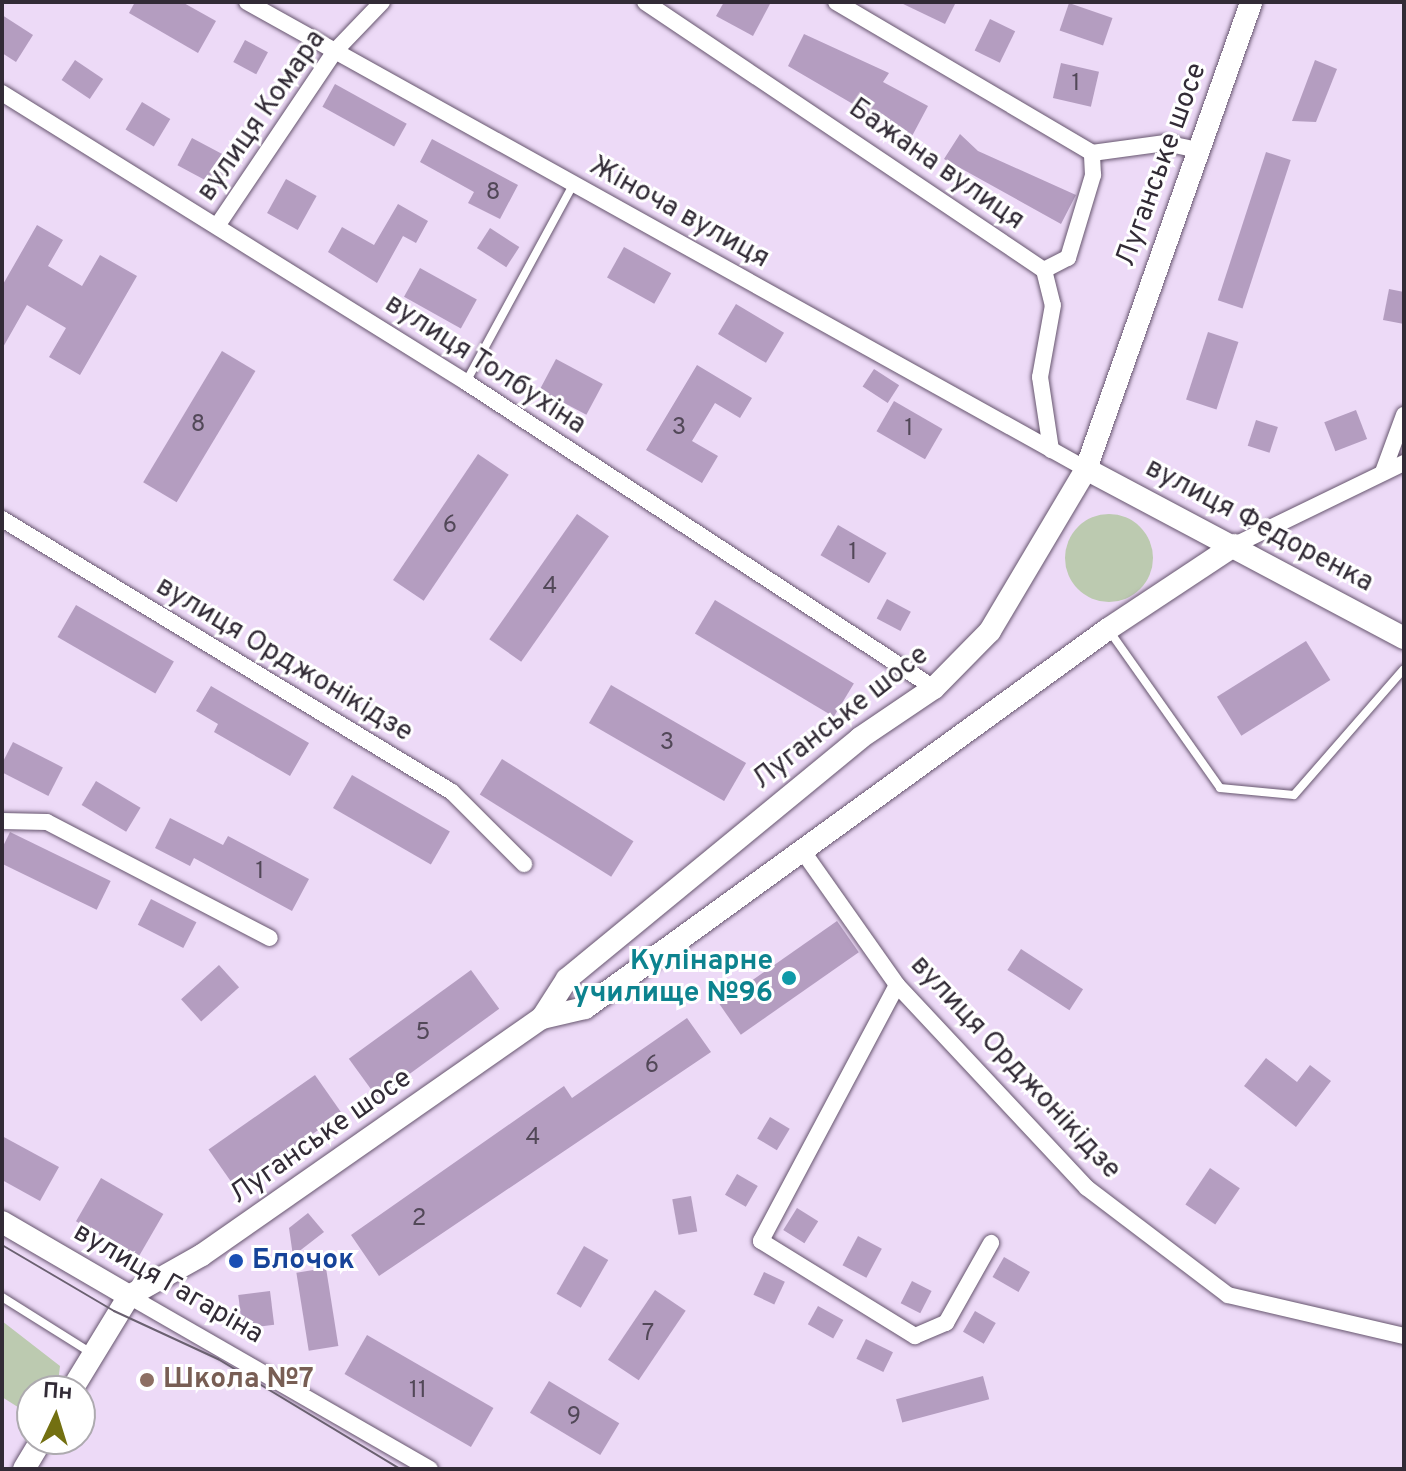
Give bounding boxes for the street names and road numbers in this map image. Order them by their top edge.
street label: вулиця Комара [191,24,333,208]
street label: Луганське шосе [1110,59,1214,271]
street label: Бажана вулиця [842,92,1030,238]
street label: Жіноча вулиця [583,150,775,276]
street label: вулиця Толбухіна [378,287,592,443]
street label: вулиця Федоренка [1139,452,1379,600]
street label: вулиця Орджонікідзе [150,570,418,750]
street label: Луганське шосе [746,639,936,797]
street label: вулиця Орджонікідзе [903,949,1127,1187]
street label: Луганське шосе [224,1062,418,1212]
street label: вулиця Гагаріна [67,1216,269,1352]

